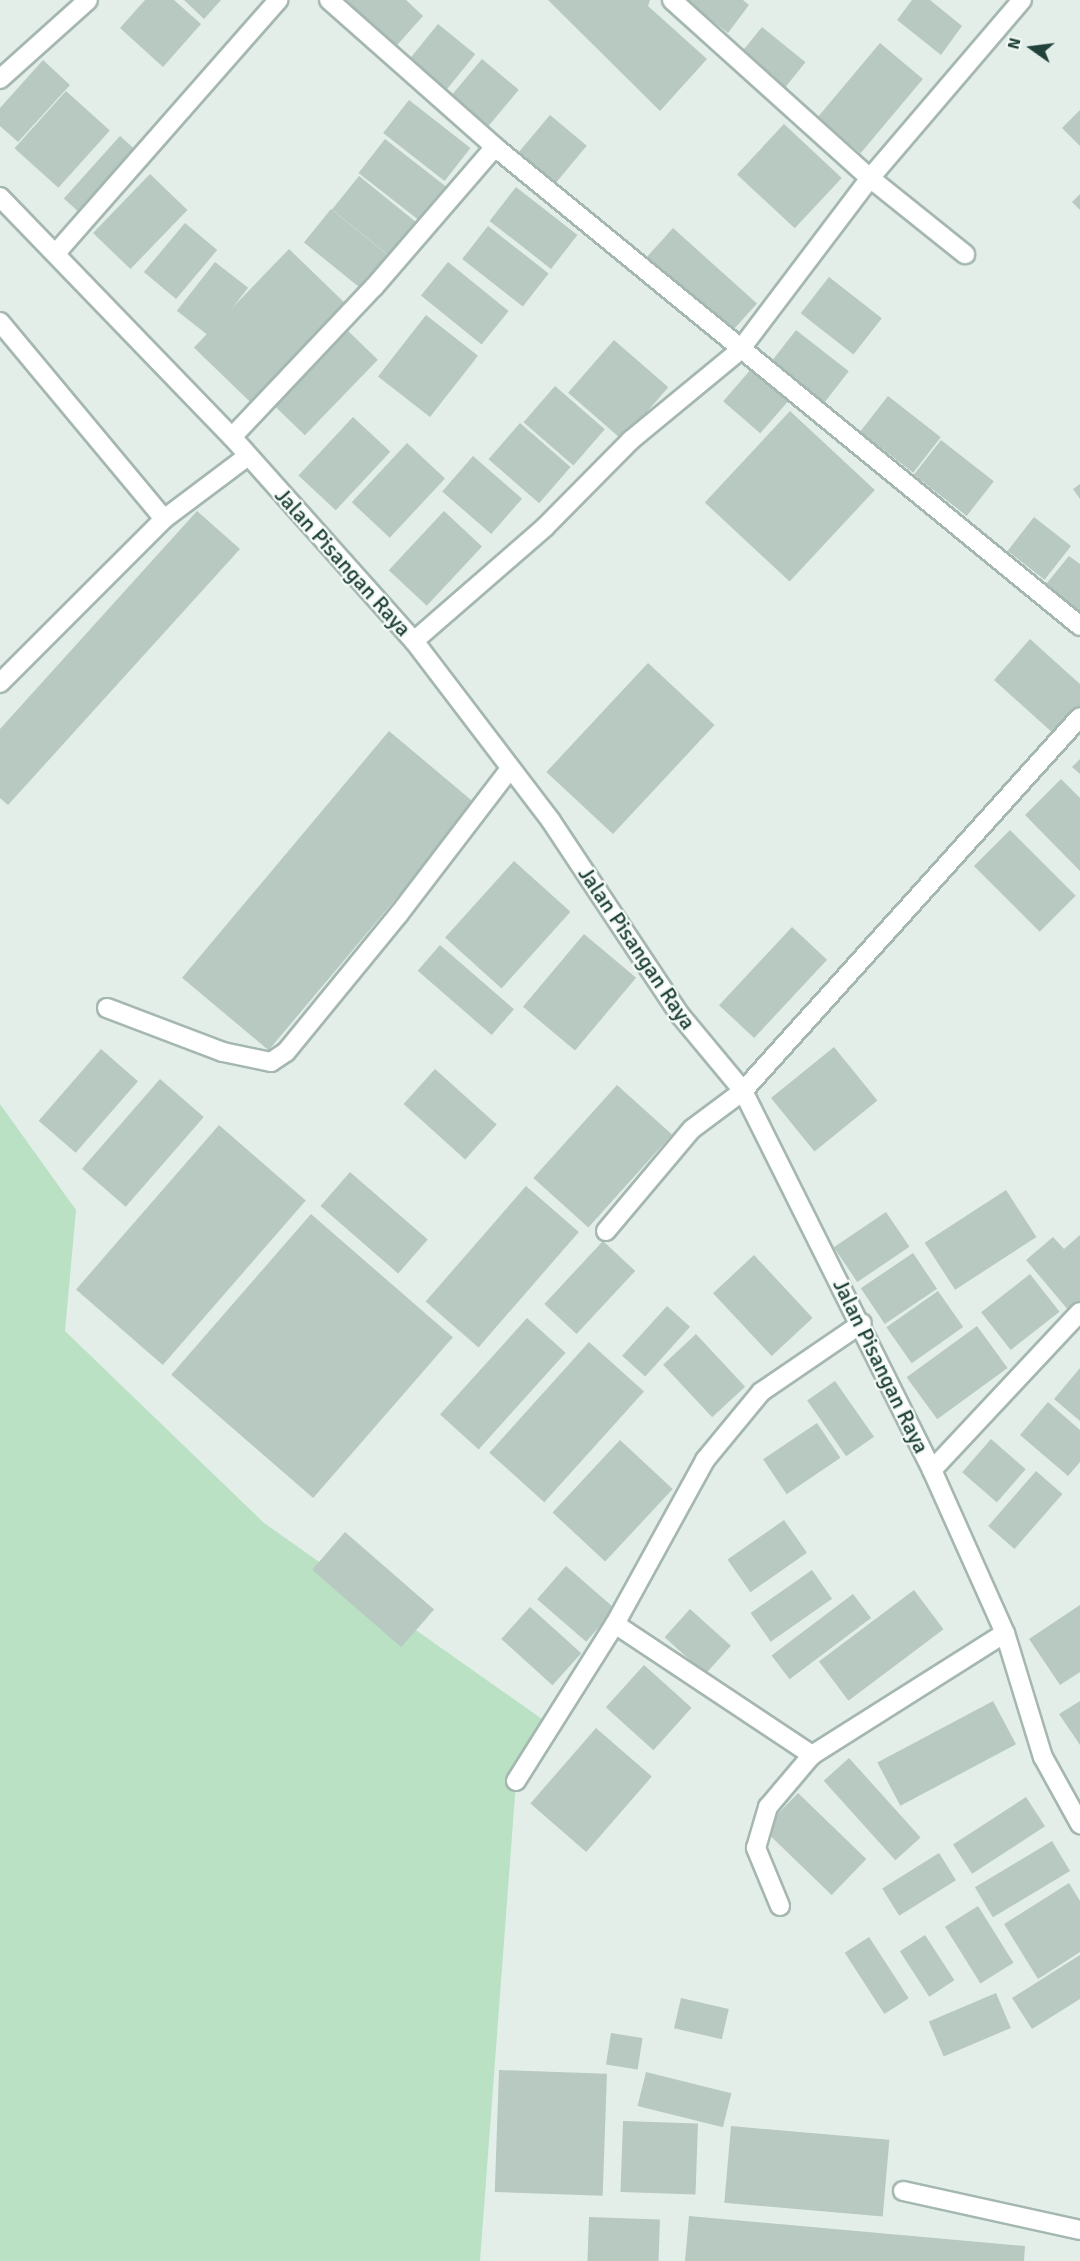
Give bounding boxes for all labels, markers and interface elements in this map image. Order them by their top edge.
north arrow [1002,18,1062,78]
text: N [1003,36,1026,51]
street label: Jalan Pisangan Raya [269,482,417,642]
street label: Jalan Pisangan Raya [573,862,701,1034]
street label: Jalan Pisangan Raya [827,1274,935,1458]

